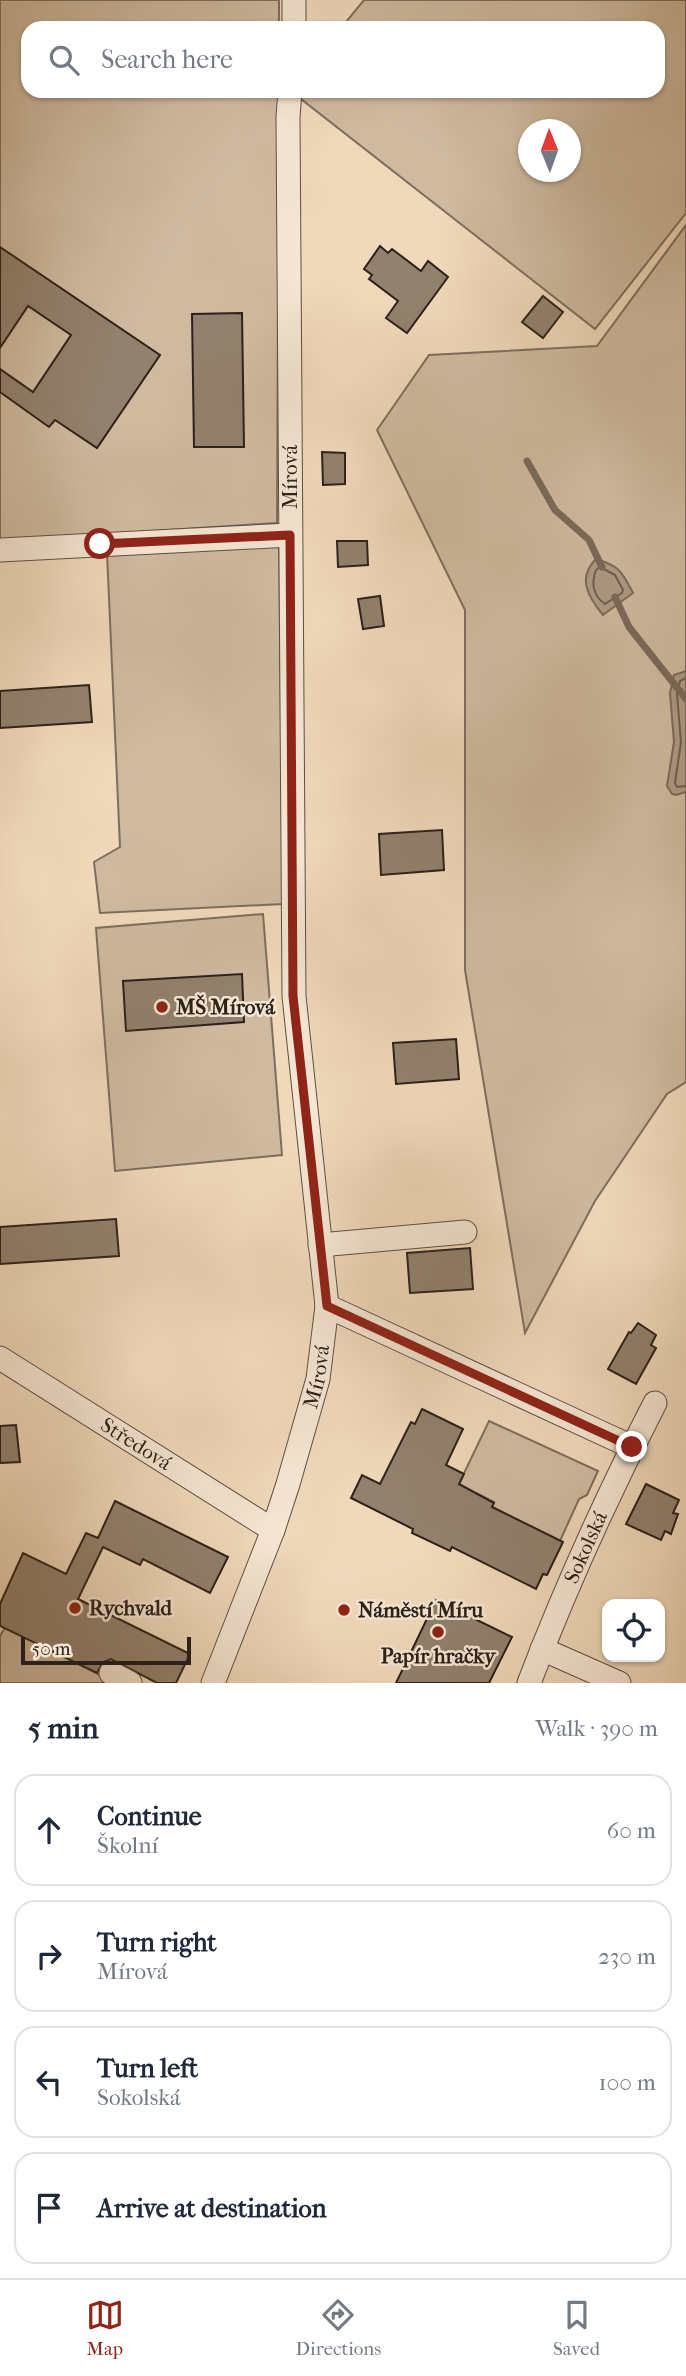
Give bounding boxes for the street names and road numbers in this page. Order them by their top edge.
street label: Mírová [278,444,302,509]
street label: Mírová [298,1343,334,1411]
street label: Středová [96,1413,176,1475]
street label: Sokolská [559,1507,612,1587]

